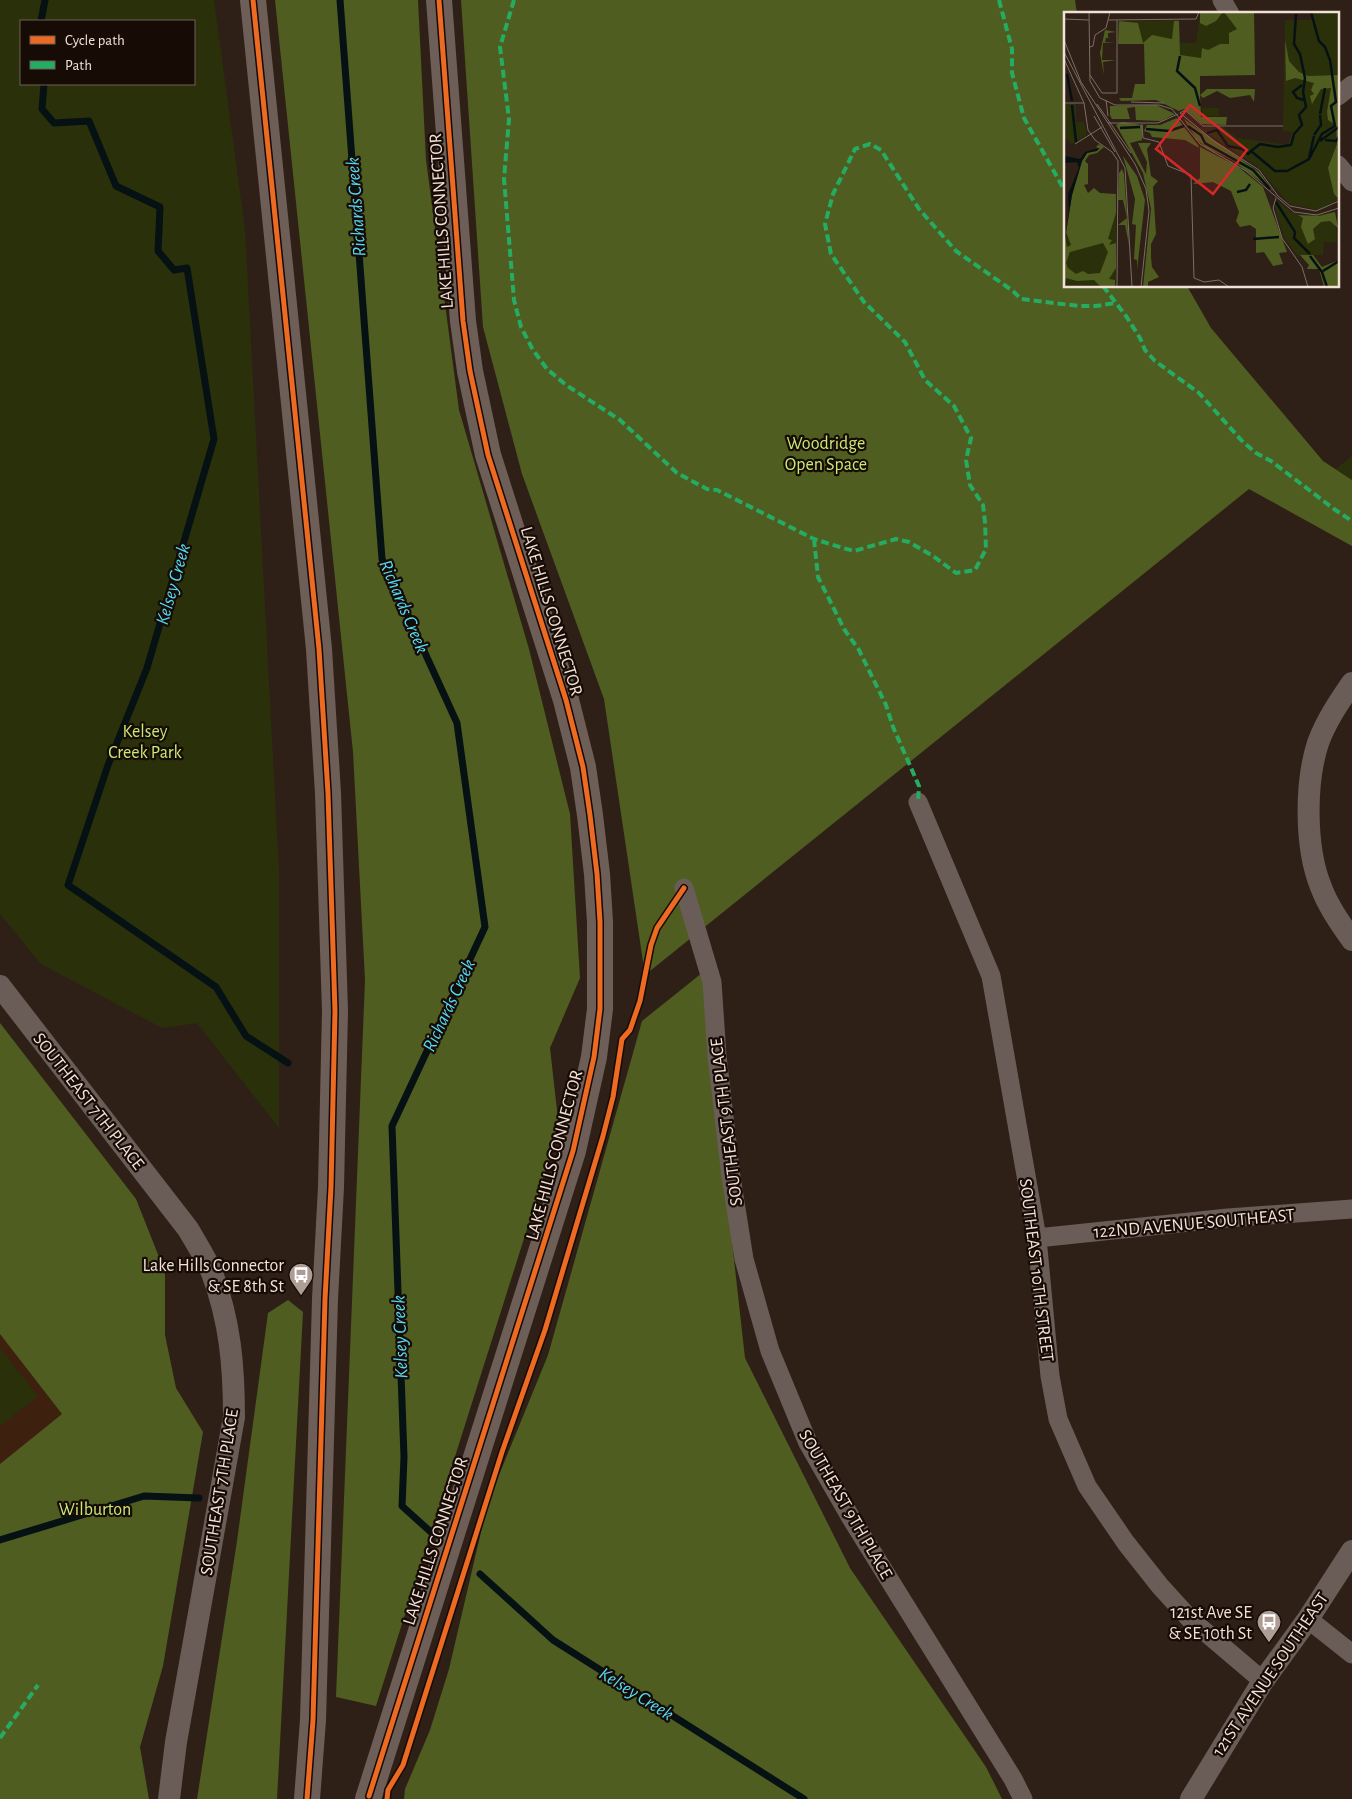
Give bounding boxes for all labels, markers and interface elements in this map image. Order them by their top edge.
inset map [1064,12,1340,288]
legend [20,20,195,85]
text: Cycle path [65,33,125,48]
text: Path [65,58,92,73]
street label: LAKE HILLS CONNECTOR [427,133,457,309]
water label: Richards Creek [344,156,369,257]
park label: Woodridge Open Space [785,435,867,474]
street label: LAKE HILLS CONNECTOR [517,525,585,698]
water label: Kelsey Creek [153,541,194,627]
water label: Richards Creek [375,557,432,656]
park label: Kelsey Creek Park [108,723,183,762]
water label: Richards Creek [420,956,479,1055]
street label: SOUTHEAST 7TH PLACE [29,1030,147,1174]
street label: SOUTHEAST 9TH PLACE [708,1037,746,1207]
street label: LAKE HILLS CONNECTOR [524,1068,586,1242]
street label: SOUTHEAST 10TH STREET [1016,1178,1056,1363]
street label: 122ND AVENUE SOUTHEAST [1093,1206,1296,1242]
place label: Lake Hills Connector & SE 8th St [143,1257,284,1296]
bus stop icon: Lake Hills Connector & SE 8th St [288,1262,314,1296]
water label: Kelsey Creek [390,1295,411,1379]
street label: SOUTHEAST 7TH PLACE [198,1407,242,1577]
street label: SOUTHEAST 9TH PLACE [795,1427,895,1582]
street label: LAKE HILLS CONNECTOR [400,1455,472,1628]
park label: Wilburton [59,1501,131,1519]
street label: 121ST AVENUE SOUTHEAST [1209,1589,1332,1760]
place label: 121st Ave SE & SE 10th St [1168,1604,1252,1643]
bus stop icon: 121st Ave SE & SE 10th St [1256,1609,1282,1643]
water label: Kelsey Creek [596,1664,677,1725]

